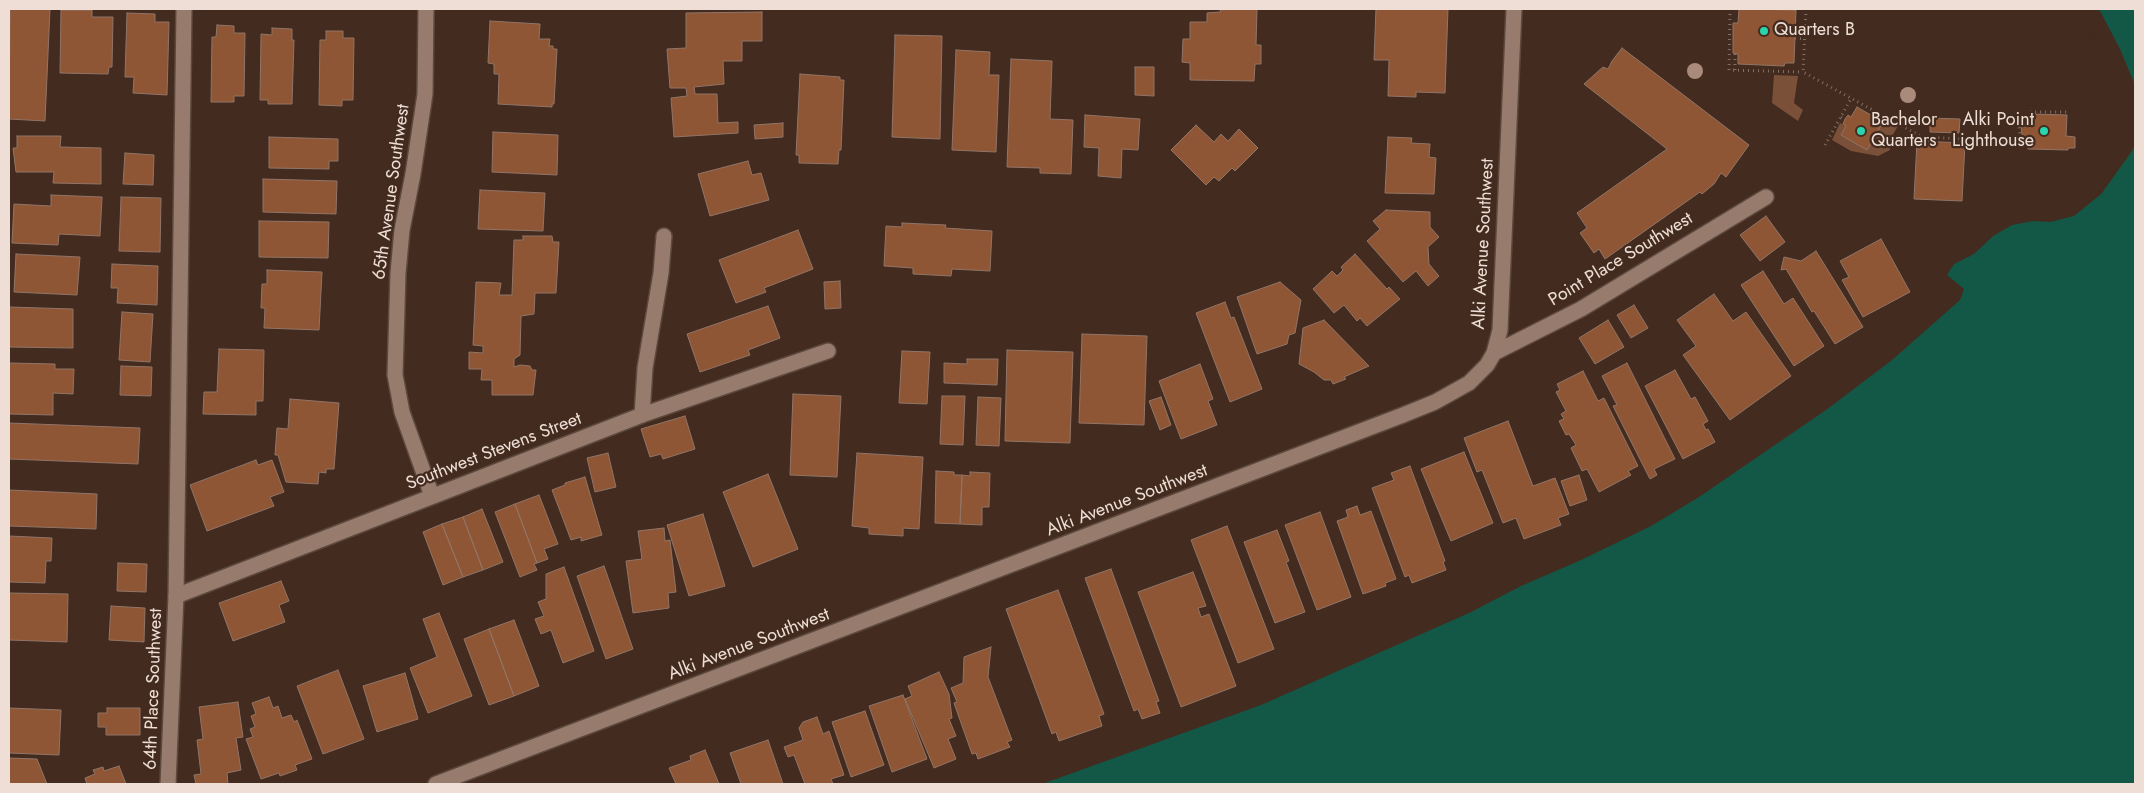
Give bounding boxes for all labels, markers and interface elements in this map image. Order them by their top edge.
place label: Quarters B [1774,20,1855,42]
marker: Quarters B [1758,25,1770,37]
street label: 65th Avenue Southwest [369,103,415,281]
place label: Bachelor Quarters [1871,110,1937,152]
place label: Alki Point Lighthouse [1952,110,2034,152]
marker: Bachelor Quarters [1855,125,1867,137]
marker: Alki Point Lighthouse [2038,125,2050,137]
street label: Alki Avenue Southwest [1469,158,1499,330]
street label: Point Place Southwest [1545,208,1697,312]
street label: Southwest Stevens Street [403,409,585,495]
street label: Alki Avenue Southwest [1043,460,1211,542]
street label: Alki Avenue Southwest [665,604,833,686]
street label: 64th Place Southwest [140,608,168,770]

